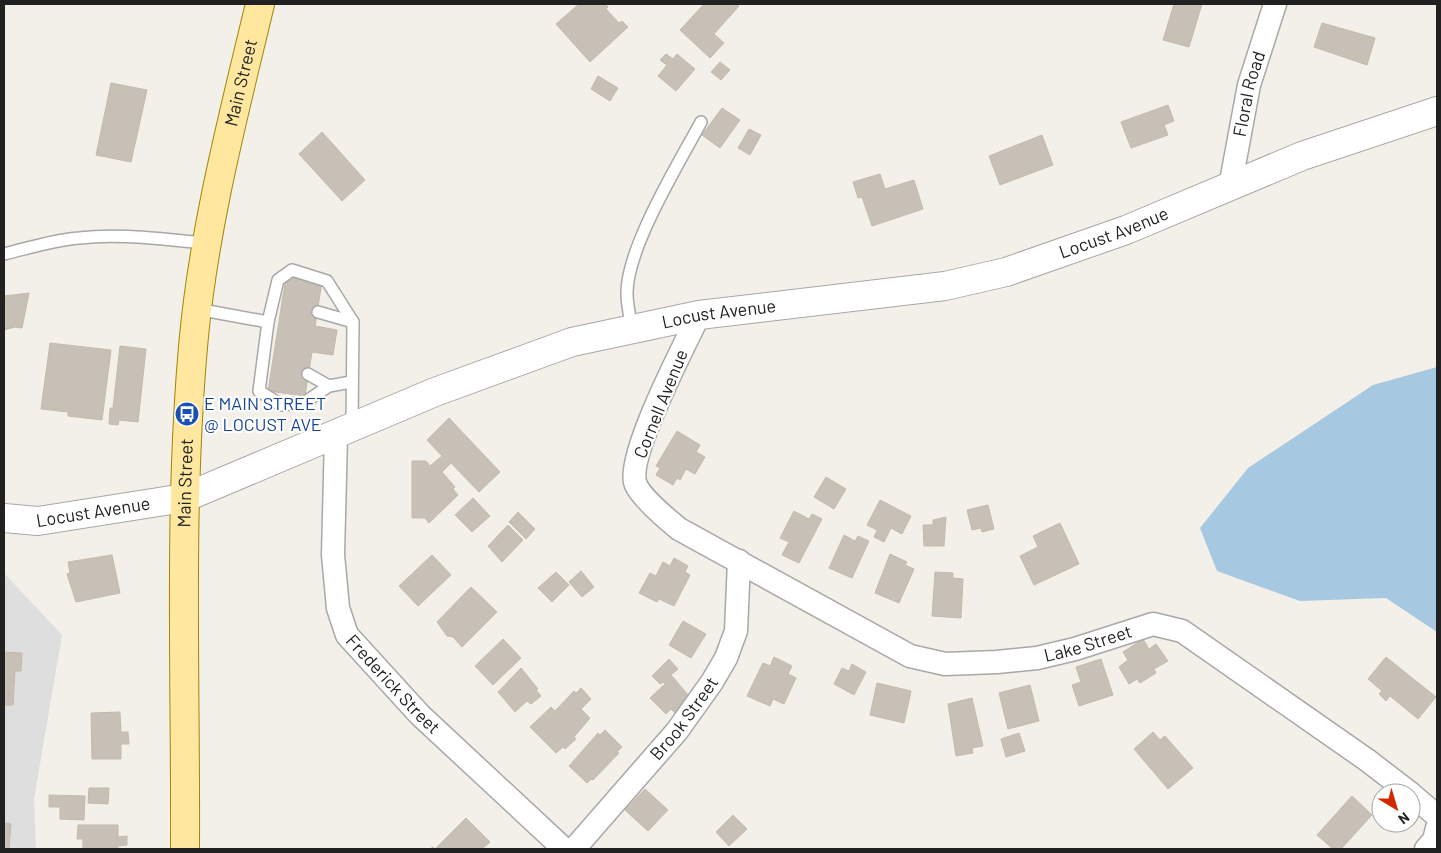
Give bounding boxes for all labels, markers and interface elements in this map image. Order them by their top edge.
street label: Main Street [219,37,261,128]
street label: Floral Road [1228,48,1269,138]
street label: Locust Avenue [1056,201,1171,263]
street label: Locust Avenue [660,294,777,333]
street label: Cornell Avenue [628,346,692,461]
place label: E MAIN STREET @ LOCUST AVE [204,392,326,435]
bus stop icon: E MAIN STREET @ LOCUST AVE [174,401,200,427]
street label: Main Street [172,438,197,528]
street label: Locust Avenue [34,491,152,531]
street label: Lake Street [1042,620,1134,666]
street label: Frederick Street [342,629,445,738]
street label: Brook Street [645,673,723,764]
north arrow [1371,783,1421,833]
text: N [1395,809,1413,828]

